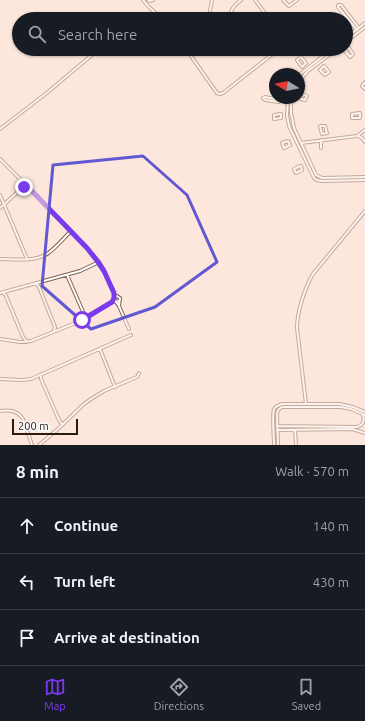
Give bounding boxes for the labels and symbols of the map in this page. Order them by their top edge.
north arrow [269,68,305,104]
route end [15,178,33,196]
route start [73,311,91,329]
scale bar [12,417,78,436]

